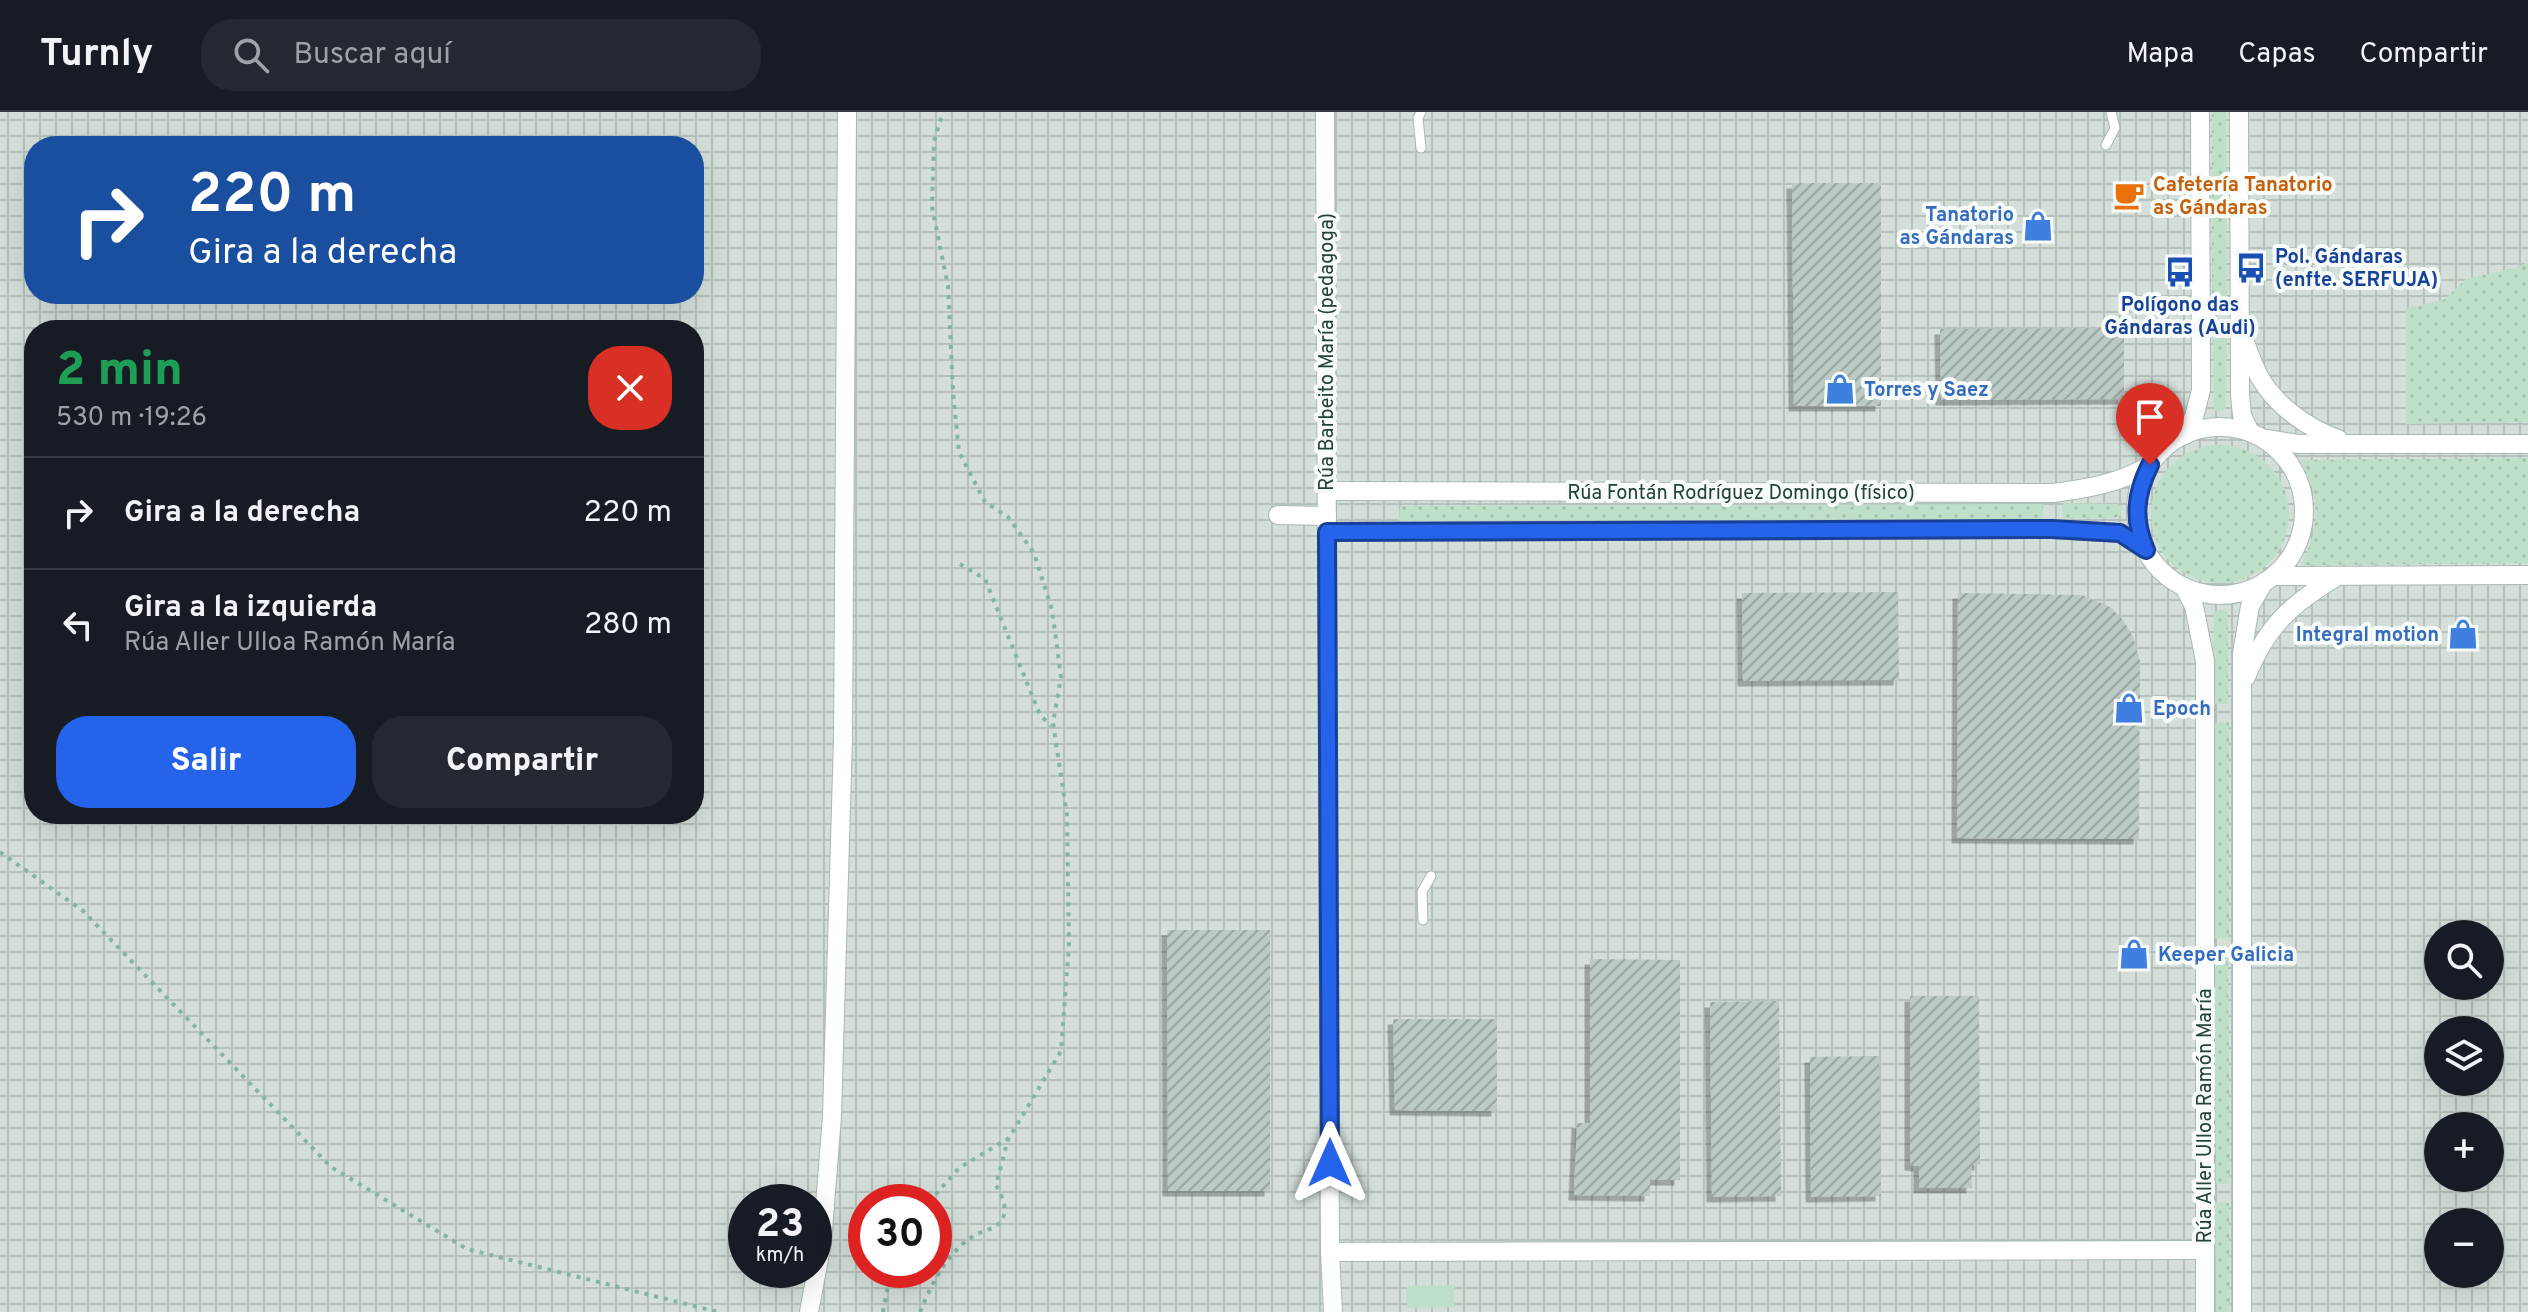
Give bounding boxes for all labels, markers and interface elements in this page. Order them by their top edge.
search box [201,19,761,91]
text: Turnly [40,31,153,80]
icon: search [229,33,273,77]
text: Buscar aquí [293,37,451,74]
text: Mapa [2127,37,2194,73]
text: Capas [2238,37,2316,73]
text: Compartir [2360,37,2488,73]
text: 220 m [188,162,356,232]
icon: right [56,168,160,272]
place label: Cafetería Tanatorio as Gándaras [2153,173,2333,222]
cafe icon: Cafetería Tanatorio as Gándaras [2112,178,2146,212]
place label: Tanatorio as Gándaras [1899,203,2014,252]
shop icon: Tanatorio as Gándaras [2021,209,2055,243]
street label: Rúa Barbeito María (pedagoga) [1315,213,1341,491]
text: Gira a la derecha [188,231,457,277]
place label: Pol. Gándaras (enfte. SERFUJA) [2275,245,2438,294]
bus stop icon: Pol. Gándaras (enfte. SERFUJA) [2234,251,2268,285]
bus stop icon: Polígono das Gándaras (Audi) [2163,255,2197,289]
place label: Polígono das Gándaras (Audi) [2104,293,2256,342]
text: 2 min [56,342,183,402]
button: close [588,346,672,430]
shop icon: Torres y Saez [1823,372,1857,406]
place label: Torres y Saez [1864,378,1989,404]
pin [2116,383,2184,465]
icon: arrive [2128,395,2172,439]
text: 530 m · 19:26 [56,402,207,435]
street label: Rúa Fontán Rodríguez Domingo (físico) [1567,481,1915,507]
icon: right [56,491,100,535]
text: Gira a la derecha [124,495,360,532]
text: 220 m [584,495,672,532]
text: Gira a la izquierda [124,590,377,627]
icon: left [56,603,100,647]
text: 280 m [584,607,672,644]
shop icon: Integral motion [2446,617,2480,651]
place label: Integral motion [2296,623,2439,649]
text: Rúa Aller Ulloa Ramón María [124,627,455,660]
shop icon: Epoch [2112,691,2146,725]
place label: Epoch [2153,697,2211,723]
button: Salir [56,716,356,808]
button: Compartir [372,716,672,808]
map controls [2424,920,2504,1288]
button: search [2424,920,2504,1000]
shop icon: Keeper Galicia [2117,937,2151,971]
place label: Keeper Galicia [2158,943,2294,969]
street label: Rúa Aller Ulloa Ramón María [2193,989,2219,1243]
button: layers [2424,1016,2504,1096]
button: + [2424,1112,2504,1192]
position arrow [1288,1121,1372,1205]
speed limit sign: 30 [848,1184,952,1288]
text: 23 [756,1201,804,1251]
button: − [2424,1208,2504,1288]
text: km/h [756,1243,804,1269]

